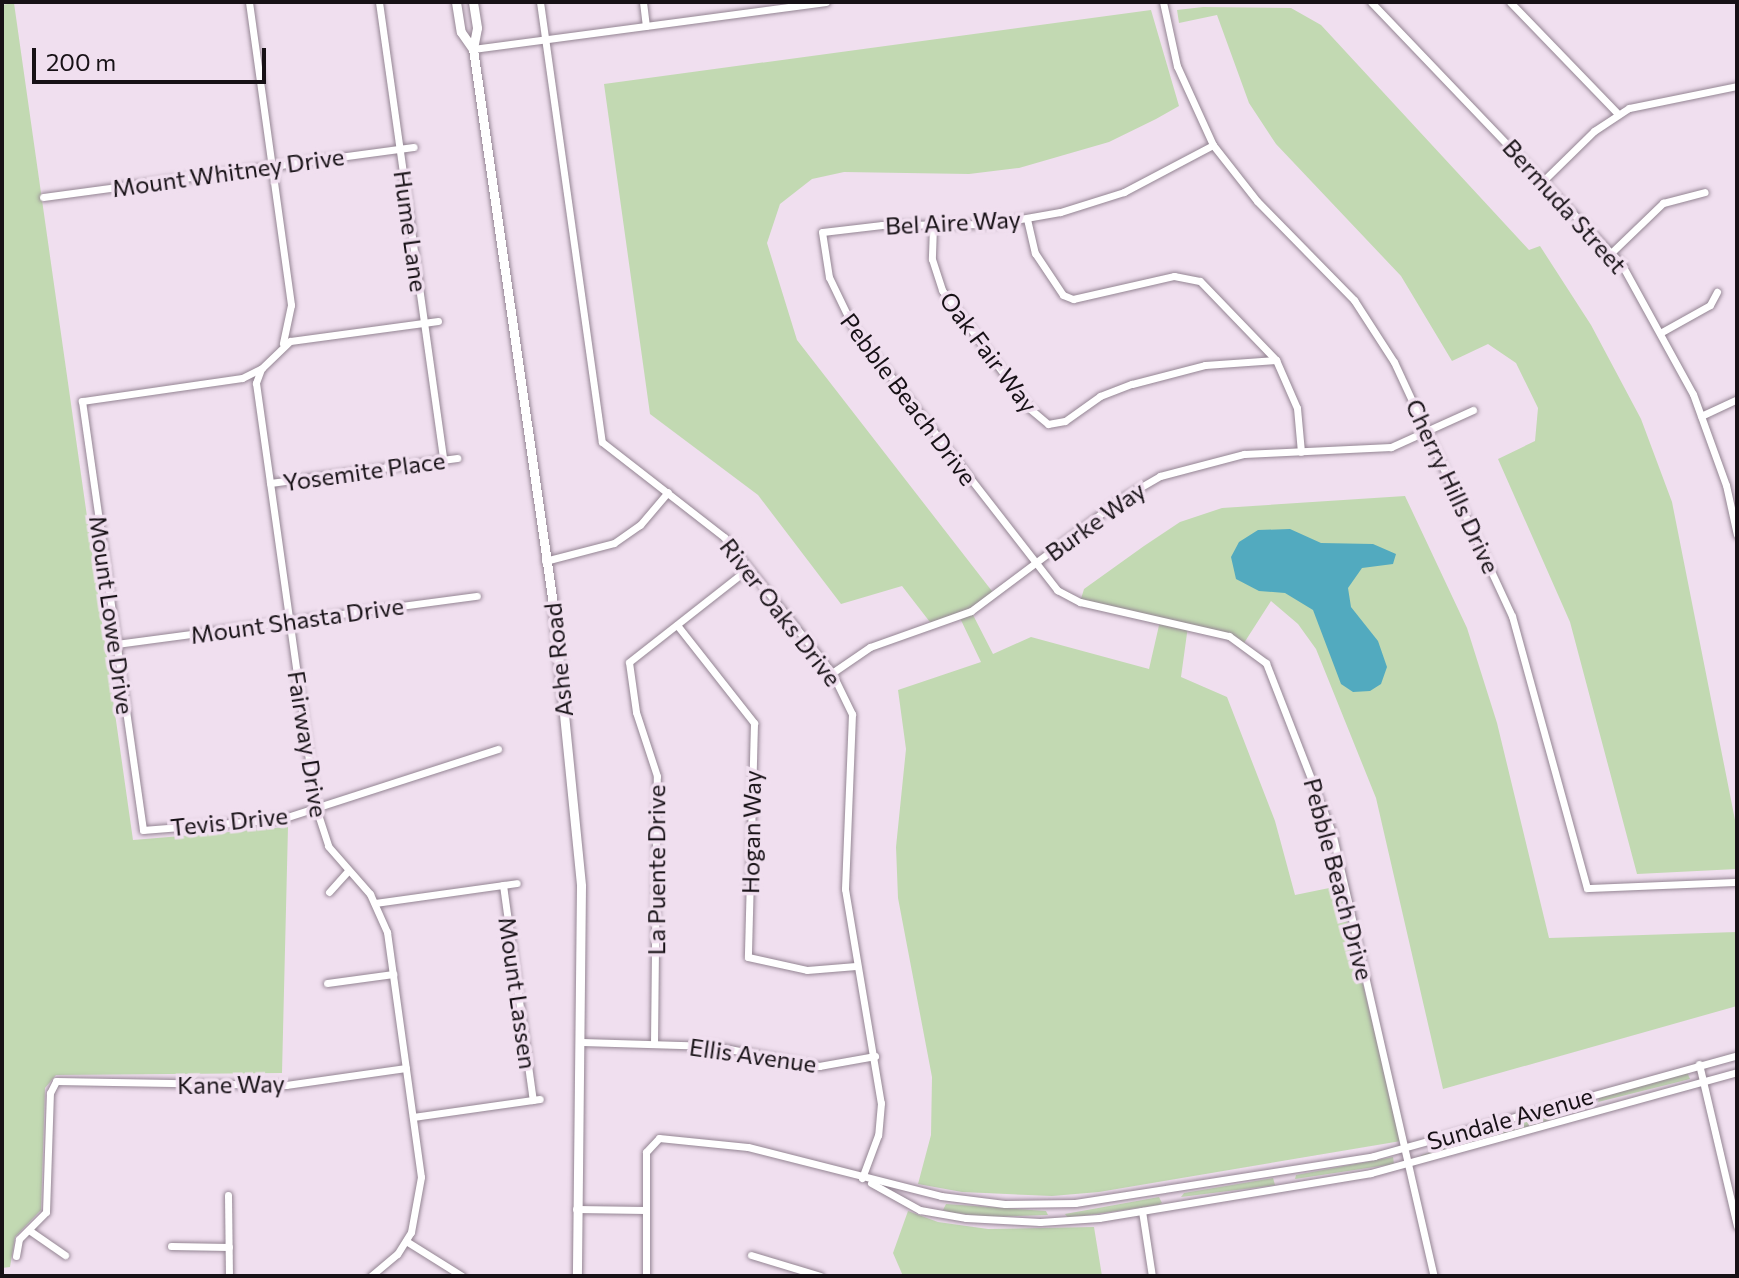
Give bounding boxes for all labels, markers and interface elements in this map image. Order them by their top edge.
scale bar [36,32,270,82]
text: 200 m [46,47,116,76]
street label: Bermuda Street [1497,133,1633,279]
street label: Mount Whitney Drive [110,141,346,203]
street label: Hume Lane [388,168,434,294]
street label: Bel Aire Way [884,204,1022,240]
street label: Oak Fair Way [934,286,1044,418]
street label: Pebble Beach Drive [835,307,983,491]
street label: Cherry Hills Drive [1400,394,1506,578]
street label: Yosemite Place [281,445,447,497]
street label: Burke Way [1040,475,1150,567]
street label: Mount Lowe Drive [84,514,140,716]
street label: River Oaks Drive [714,532,848,692]
street label: Mount Shasta Drive [189,591,405,649]
street label: Ashe Road [538,602,578,718]
street label: Fairway Drive [282,669,334,819]
street label: Hogan Way [736,770,766,894]
street label: Pebble Beach Drive [1298,775,1380,983]
street label: La Puente Drive [642,785,670,955]
street label: Tevis Drive [169,801,289,841]
street label: Mount Lassen [493,915,543,1071]
street label: Ellis Avenue [688,1032,818,1078]
street label: Kane Way [177,1069,285,1099]
street label: Sundale Avenue [1424,1081,1596,1155]

